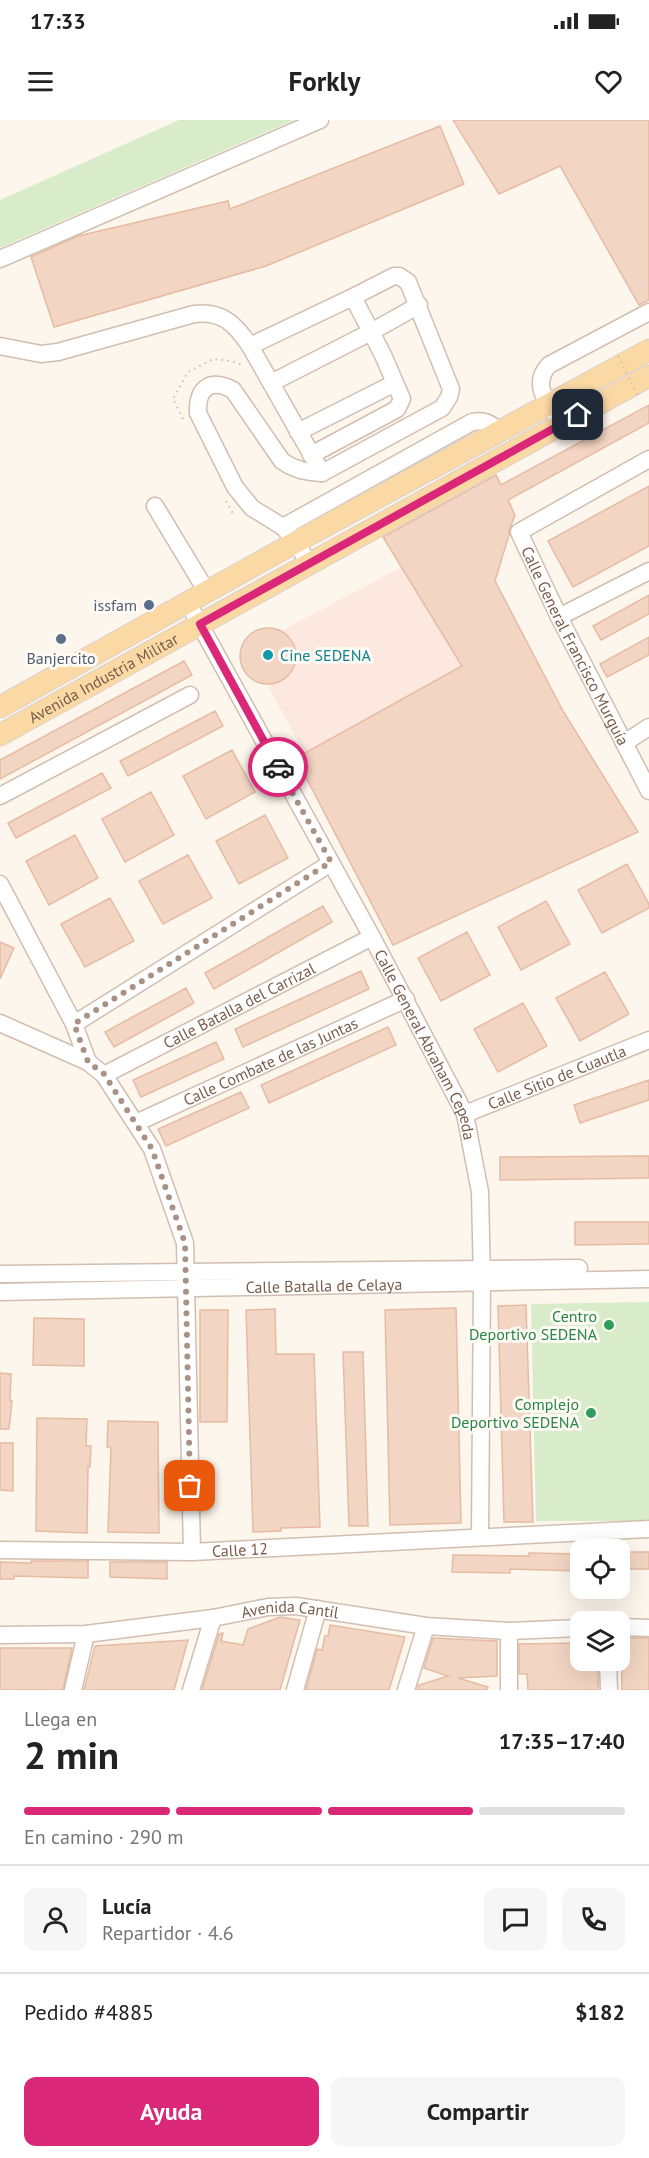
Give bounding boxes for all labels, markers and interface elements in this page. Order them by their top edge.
text: 17:33 [30,7,86,35]
text: Forkly [289,64,360,98]
icon: menu [24,65,57,98]
icon: heart [592,65,625,98]
pin [552,389,603,440]
icon: home [561,398,594,431]
street label: Calle General Francisco Murguía [517,543,634,749]
place label: issfam [93,595,137,615]
marker: issfam [142,598,156,612]
street label: Avenida Industria Militar [25,628,182,727]
marker: Banjercito [54,632,68,646]
place label: Cine SEDENA [280,645,371,665]
place label: Banjercito [26,648,96,668]
marker: Cine SEDENA [261,648,275,662]
courier [248,737,308,797]
icon: car [262,751,295,784]
street label: Calle General Abraham Cepeda [370,946,480,1142]
street label: Calle Batalla del Carrizal [160,958,319,1053]
street label: Calle Combate de las Juntas [180,1012,361,1110]
street label: Calle Sitio de Cuautla [485,1040,629,1114]
street label: Calle Batalla de Celaya [245,1274,402,1297]
place label: Centro Deportivo SEDENA [469,1306,598,1344]
marker: Centro Deportivo SEDENA [602,1318,616,1332]
place label: Complejo Deportivo SEDENA [451,1394,580,1432]
marker: Complejo Deportivo SEDENA [584,1406,598,1420]
pin [164,1460,215,1511]
icon: bag [173,1469,206,1502]
street label: Calle 12 [211,1538,268,1561]
map controls [570,1539,630,1671]
button: locate [570,1539,630,1599]
street label: Avenida Cantíl [239,1596,340,1622]
button: layers [570,1611,630,1671]
text: Llega en [24,1706,97,1732]
text: 17:35–17:40 [499,1727,625,1755]
text: 2 min [24,1729,119,1780]
text: En camino · 290 m [24,1824,184,1850]
button: person [24,1888,87,1951]
button: chat [484,1888,547,1951]
button: phone [562,1888,625,1951]
text: Lucía [102,1892,152,1920]
text: Repartidor · 4.6 [102,1920,234,1946]
text: Pedido #4885 [24,1998,154,2026]
text: $182 [575,1998,625,2026]
button: Ayuda [24,2077,319,2146]
button: Compartir [331,2077,625,2146]

